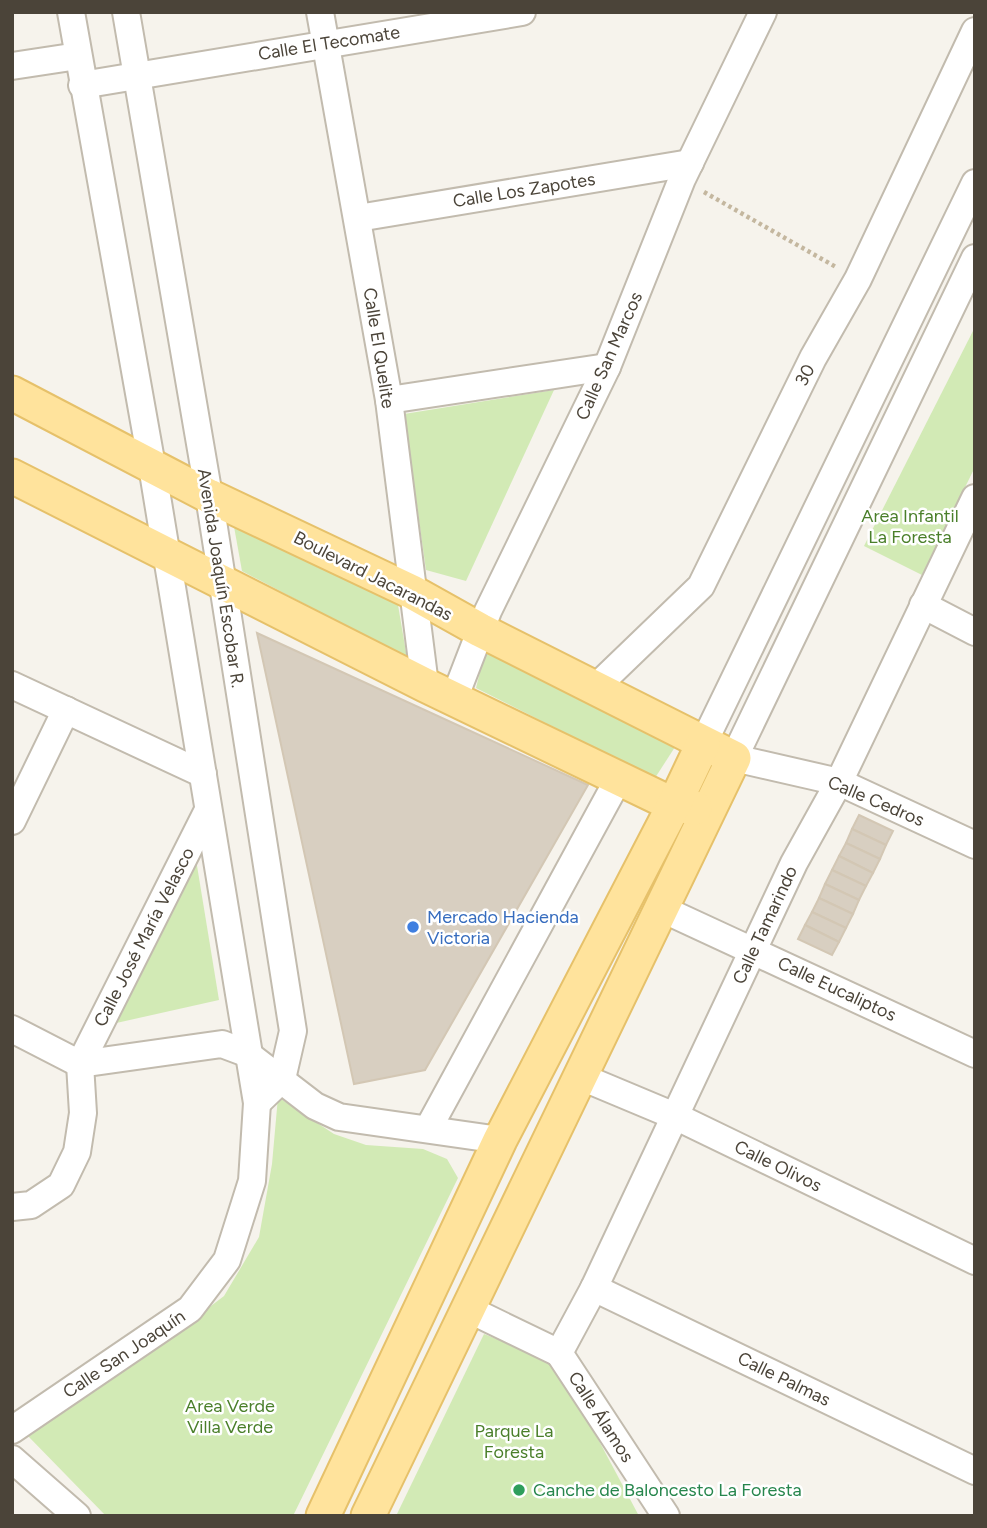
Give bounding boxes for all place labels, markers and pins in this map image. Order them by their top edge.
place label: Mercado Hacienda Victoria [427,906,579,949]
marker: Mercado Hacienda Victoria [405,919,421,935]
place label: Canche de Baloncesto La Foresta [533,1479,802,1501]
marker: Canche de Baloncesto La Foresta [511,1482,527,1498]

